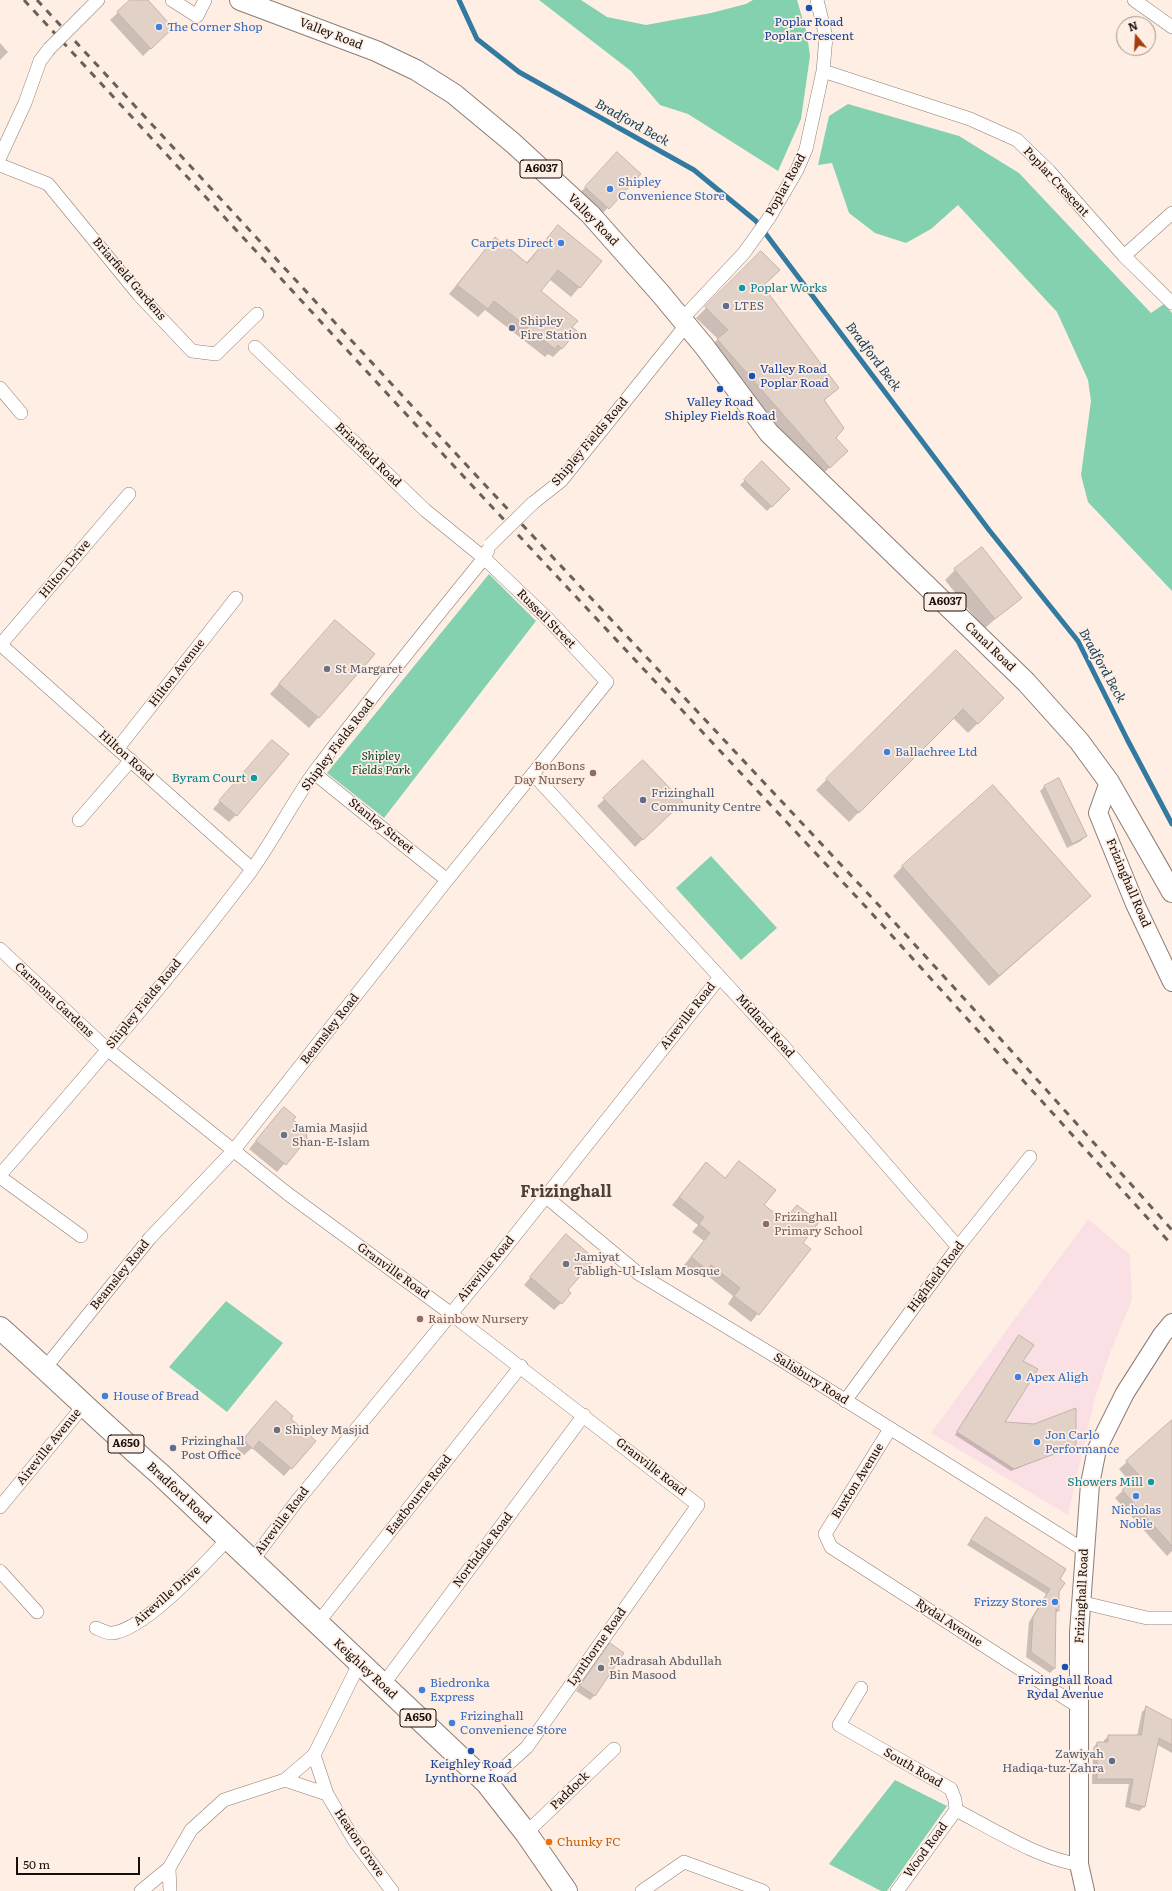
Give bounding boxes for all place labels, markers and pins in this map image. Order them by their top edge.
marker: Poplar Road Poplar Crescent [804,3,814,13]
place label: Poplar Road Poplar Crescent [764,15,854,43]
place label: The Corner Shop [167,20,263,34]
marker: The Corner Shop [154,22,164,32]
place label: Shipley Convenience Store [618,175,725,203]
marker: Shipley Convenience Store [605,184,615,194]
place label: Carpets Direct [471,236,553,250]
marker: Carpets Direct [556,238,566,248]
place label: Poplar Works [750,281,827,295]
marker: Poplar Works [737,283,747,293]
place label: LTES [734,299,764,313]
marker: LTES [721,301,731,311]
place label: Shipley Fire Station [520,314,587,342]
marker: Shipley Fire Station [507,323,517,333]
place label: Valley Road Poplar Road [760,362,829,390]
marker: Valley Road Poplar Road [747,371,757,381]
marker: Valley Road Shipley Fields Road [715,384,725,394]
place label: Valley Road Shipley Fields Road [664,395,776,423]
place label: St Margaret [335,662,402,676]
marker: St Margaret [322,664,332,674]
place label: Ballachree Ltd [895,745,977,759]
marker: Ballachree Ltd [882,747,892,757]
place label: BonBons Day Nursery [514,759,585,787]
marker: BonBons Day Nursery [588,768,598,778]
place label: Byram Court [172,771,246,785]
marker: Byram Court [249,773,259,783]
place label: Frizinghall Community Centre [651,786,761,814]
marker: Frizinghall Community Centre [638,795,648,805]
place label: Jamia Masjid Shan-E-Islam [292,1121,370,1149]
marker: Jamia Masjid Shan-E-Islam [279,1130,289,1140]
place label: Frizinghall Primary School [774,1210,863,1238]
marker: Frizinghall Primary School [761,1219,771,1229]
place label: Jamiyat Tabligh-Ul-Islam Mosque [574,1250,720,1278]
marker: Jamiyat Tabligh-Ul-Islam Mosque [561,1259,571,1269]
place label: Rainbow Nursery [428,1312,528,1326]
marker: Rainbow Nursery [415,1314,425,1324]
place label: Apex Aligh [1026,1370,1089,1384]
marker: Apex Aligh [1013,1372,1023,1382]
place label: House of Bread [113,1389,199,1403]
marker: House of Bread [100,1391,110,1401]
place label: Shipley Masjid [285,1423,369,1437]
marker: Shipley Masjid [272,1425,282,1435]
place label: Jon Carlo Performance [1045,1428,1119,1456]
place label: Frizinghall Post Office [181,1434,245,1462]
marker: Jon Carlo Performance [1032,1437,1042,1447]
marker: Frizinghall Post Office [168,1443,178,1453]
place label: Showers Mill [1067,1475,1143,1489]
marker: Showers Mill [1146,1477,1156,1487]
marker: Nicholas Noble [1131,1491,1141,1501]
place label: Nicholas Noble [1111,1503,1161,1531]
place label: Frizzy Stores [973,1595,1047,1609]
marker: Frizzy Stores [1050,1597,1060,1607]
place label: Madrasah Abdullah Bin Masood [609,1654,722,1682]
marker: Frizinghall Road Rydal Avenue [1060,1662,1070,1672]
marker: Madrasah Abdullah Bin Masood [596,1663,606,1673]
place label: Frizinghall Road Rydal Avenue [1017,1673,1113,1701]
place label: Biedronka Express [430,1676,490,1704]
marker: Biedronka Express [417,1685,427,1695]
place label: Frizinghall Convenience Store [460,1709,567,1737]
marker: Frizinghall Convenience Store [447,1718,457,1728]
marker: Keighley Road Lynthorne Road [466,1746,476,1756]
place label: Zawiyah Hadiqa-tuz-Zahra [1002,1747,1104,1775]
marker: Zawiyah Hadiqa-tuz-Zahra [1107,1756,1117,1766]
place label: Keighley Road Lynthorne Road [425,1757,517,1785]
place label: Chunky FC [557,1835,621,1849]
marker: Chunky FC [544,1837,554,1847]

